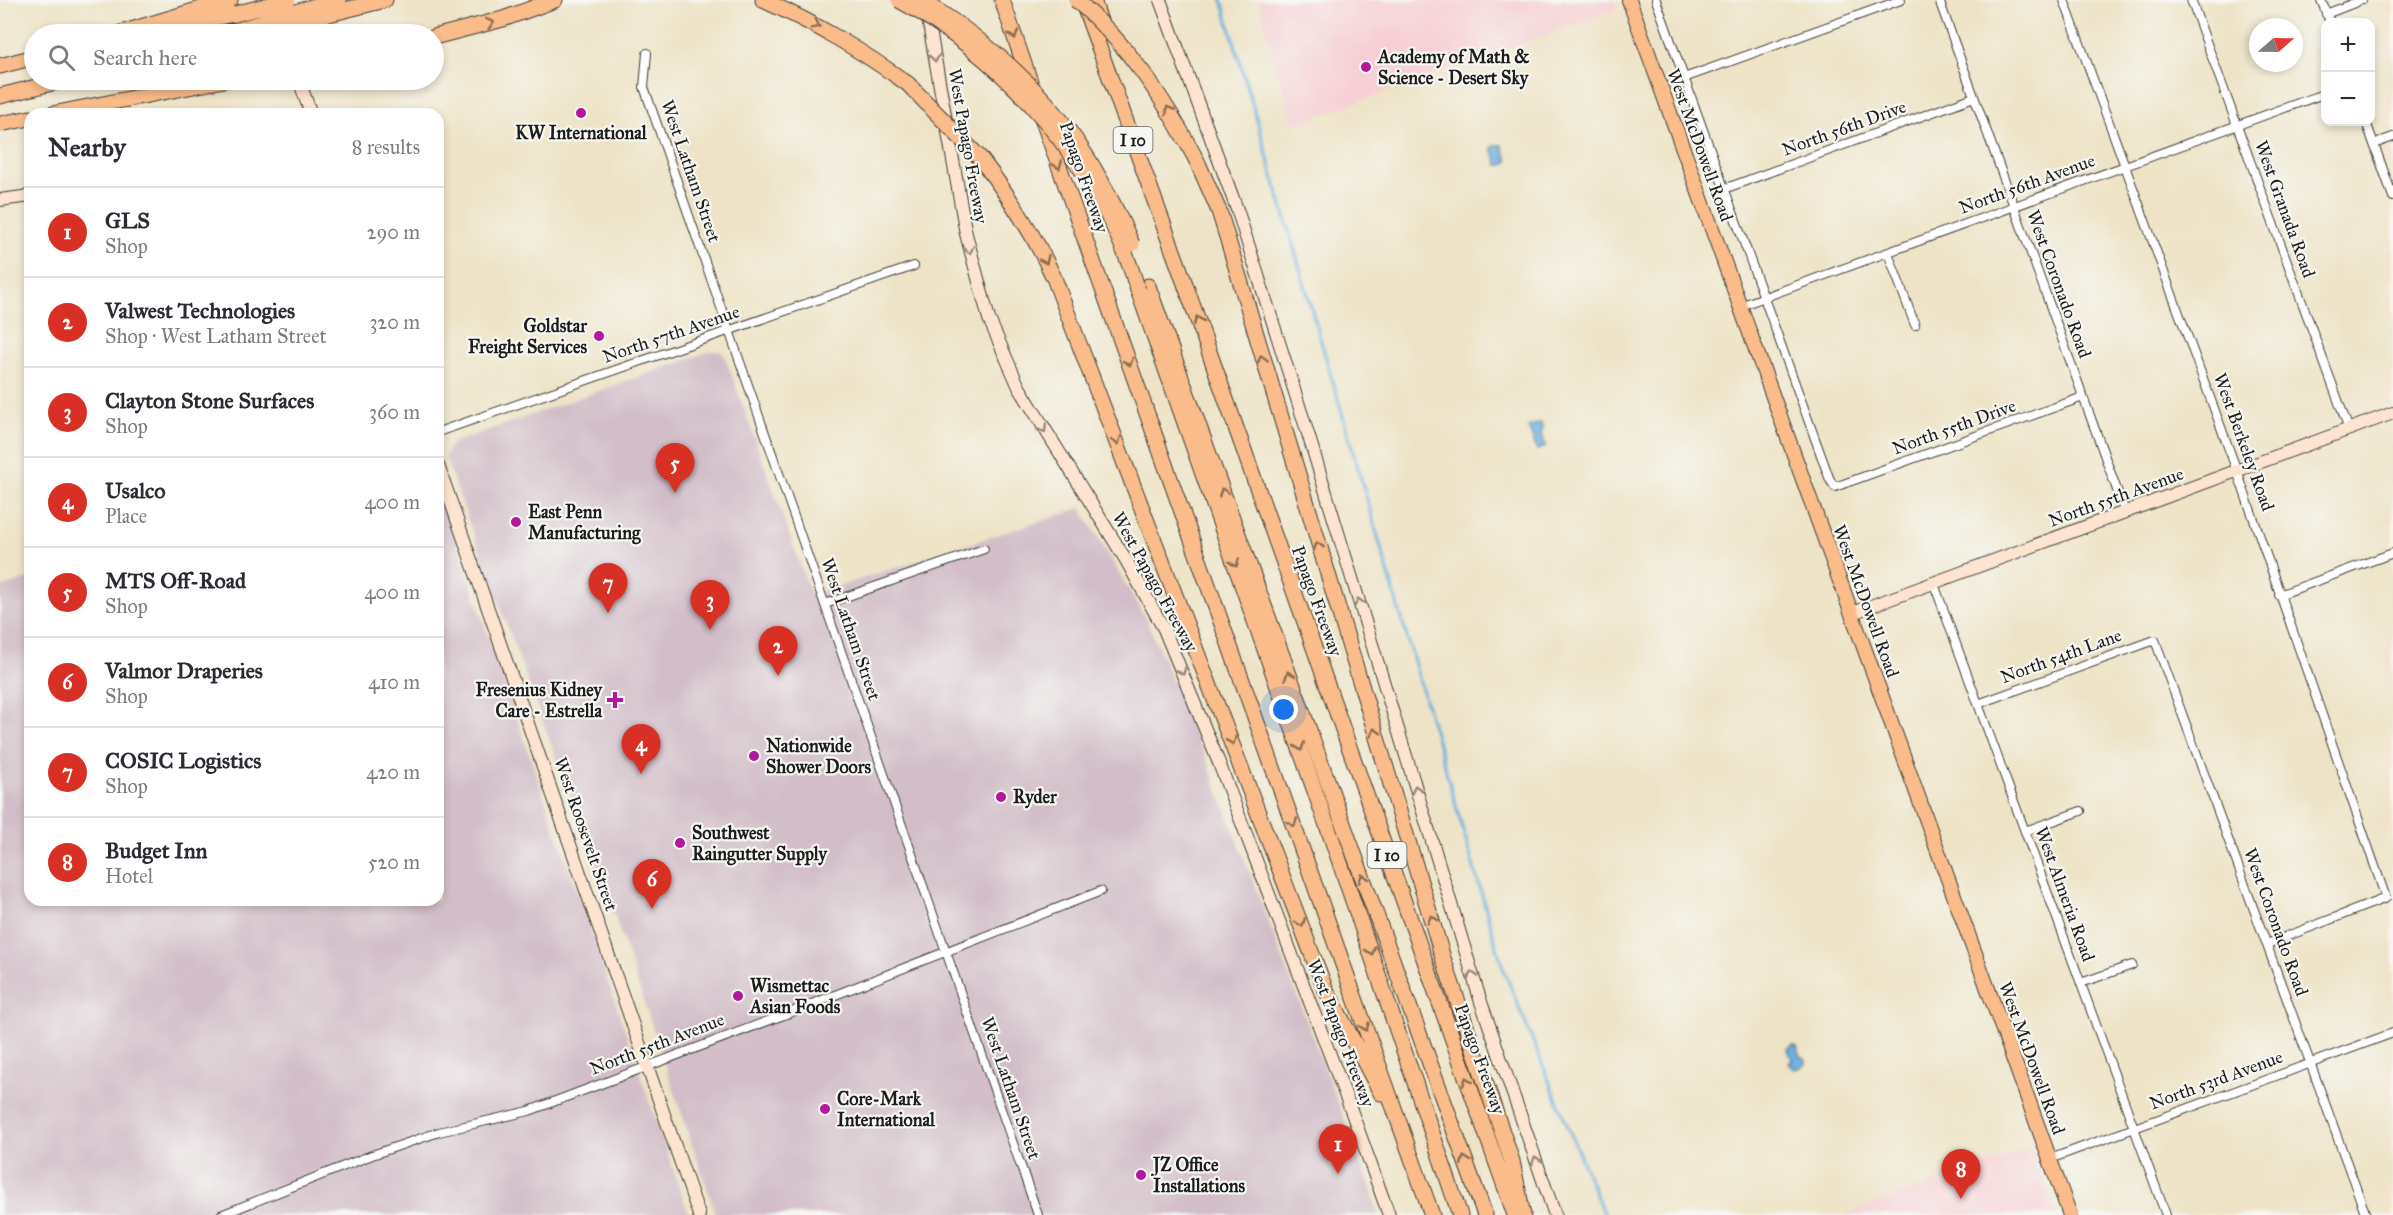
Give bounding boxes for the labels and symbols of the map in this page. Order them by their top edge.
one-way arrow [484,18,495,30]
one-way arrow [810,18,821,29]
north arrow [2249,18,2303,72]
one-way arrow [1007,29,1019,40]
place label: Academy of Math & Science - Desert Sky [1377,46,1530,90]
one-way arrow [928,53,940,62]
marker: Academy of Math & Science - Desert Sky [1359,60,1373,74]
street label: West McDowell Road [1662,66,1738,224]
street label: West Papago Freeway [943,67,993,226]
street label: North 56th Drive [1779,95,1909,161]
street label: West Latham Street [656,97,726,246]
one-way arrow [1164,105,1176,116]
marker: KW International [574,106,588,120]
street label: Papago Freeway [1054,118,1113,236]
place label: KW International [515,122,648,144]
road number: I 10 [1114,127,1152,153]
street label: West Granada Road [2250,137,2320,281]
street label: North 56th Avenue [1956,149,2098,219]
one-way arrow [1051,159,1064,170]
street label: West Coronado Road [2022,207,2096,361]
one-way arrow [962,244,975,254]
one-way arrow [1038,253,1050,264]
street label: North 57th Avenue [600,300,742,368]
place label: Goldstar Freight Services [468,315,588,359]
one-way arrow [1192,315,1205,326]
marker: Goldstar Freight Services [592,329,606,343]
one-way arrow [1257,354,1270,364]
one-way arrow [1121,357,1134,367]
street label: West Berkeley Road [2209,370,2279,514]
street label: North 55th Drive [1889,394,2019,460]
one-way arrow [1036,423,1048,433]
one-way arrow [1110,435,1122,446]
pin: 5 [656,444,694,493]
street label: North 55th Avenue [2045,462,2187,532]
one-way arrow [1217,487,1230,498]
place label: East Penn Manufacturing [528,501,641,545]
street label: West Papago Freeway [1106,508,1203,657]
marker: East Penn Manufacturing [509,515,523,529]
street label: West McDowell Road [1828,522,1904,680]
one-way arrow [1313,541,1325,551]
street label: Papago Freeway [1286,543,1347,660]
street label: West Latham Street [816,555,886,704]
one-way arrow [1227,557,1240,568]
pin: 7 [588,564,628,613]
pin: 3 [690,580,730,630]
one-way arrow [1354,597,1366,608]
street label: North 54th Lane [1997,624,2125,688]
pin: 2 [758,626,798,676]
one-way arrow [1175,664,1187,675]
one-way arrow [1284,670,1297,681]
place label: Fresenius Kidney Care - Estrella [476,679,604,722]
marker: Fresenius Kidney Care - Estrella [606,691,624,709]
your location [1269,695,1298,724]
pin: 4 [622,724,660,774]
one-way arrow [1370,727,1382,738]
place label: Nationwide Shower Doors [766,735,871,778]
one-way arrow [1225,735,1237,746]
one-way arrow [1292,741,1305,752]
marker: Nationwide Shower Doors [747,749,761,763]
street label: West Roosevelt Street [549,754,623,914]
one-way arrow [1411,784,1423,795]
place label: Ryder [1013,786,1058,809]
marker: Ryder [994,790,1008,804]
one-way arrow [1285,817,1298,828]
place label: Southwest Raingutter Supply [692,822,828,866]
street label: West Almeria Road [2030,824,2100,964]
marker: Southwest Raingutter Supply [673,836,687,850]
road number: I 10 [1368,842,1406,868]
street label: West Coronado Road [2239,845,2313,999]
pin: 6 [632,860,672,909]
one-way arrow [1358,873,1370,884]
one-way arrow [1426,914,1439,925]
one-way arrow [1294,917,1306,928]
one-way arrow [1363,945,1376,956]
street label: West Papago Freeway [1302,956,1380,1111]
one-way arrow [1467,970,1479,981]
place label: Wismettac Asian Foods [749,975,841,1018]
street label: West McDowell Road [1994,979,2070,1137]
marker: Wismettac Asian Foods [731,989,745,1003]
street label: Papago Freeway [1449,1001,1510,1118]
street label: North 55th Avenue [587,1008,727,1080]
street label: West Latham Street [976,1014,1046,1163]
one-way arrow [1358,1021,1371,1032]
street label: North 53rd Avenue [2146,1046,2286,1114]
one-way arrow [1462,1076,1474,1087]
place label: Core-Mark International [837,1088,936,1131]
marker: Core-Mark International [818,1102,832,1116]
pin: 1 [1318,1124,1358,1174]
pin: 8 [1942,1150,1980,1199]
place label: JZ Office Installations [1151,1154,1246,1197]
one-way arrow [1460,1155,1473,1166]
one-way arrow [1530,1155,1543,1166]
marker: JZ Office Installations [1134,1168,1148,1182]

